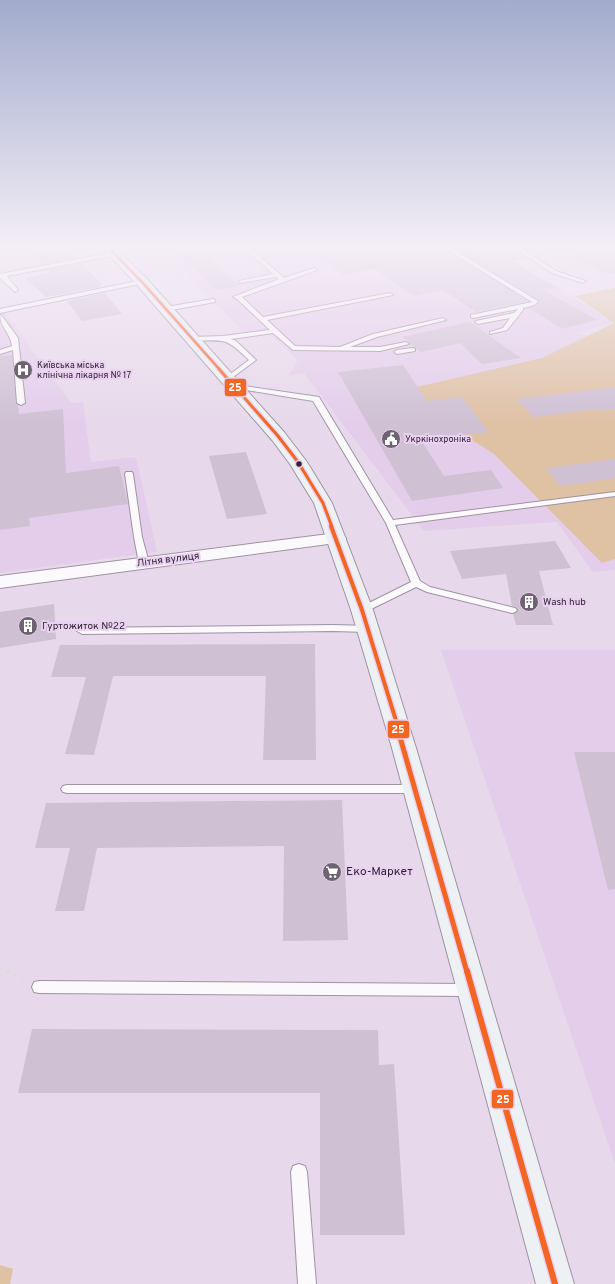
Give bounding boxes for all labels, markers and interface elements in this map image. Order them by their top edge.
hospital icon: Київська міська клінічна лікарня № 17 [12,359,34,381]
place label: Київська міська клінічна лікарня № 17 [37,360,131,381]
line badge: 25 [224,378,247,397]
text: 25 [228,381,242,395]
public building icon: Укркінохроніка [380,428,402,450]
place label: Укркінохроніка [405,434,471,445]
unlabelled marker [294,459,304,469]
street label: Літня вулиця [136,550,200,570]
building icon: Wash hub [518,591,540,613]
place label: Wash hub [543,596,586,609]
building icon: Гуртожиток №22 [17,615,39,637]
place label: Гуртожиток №22 [42,620,125,633]
line badge: 25 [387,720,410,739]
text: 25 [391,723,405,737]
supermarket icon: Еко-Маркет [321,861,343,883]
place label: Еко-Маркет [346,864,413,880]
line badge: 25 [491,1089,514,1109]
text: 25 [496,1093,510,1107]

